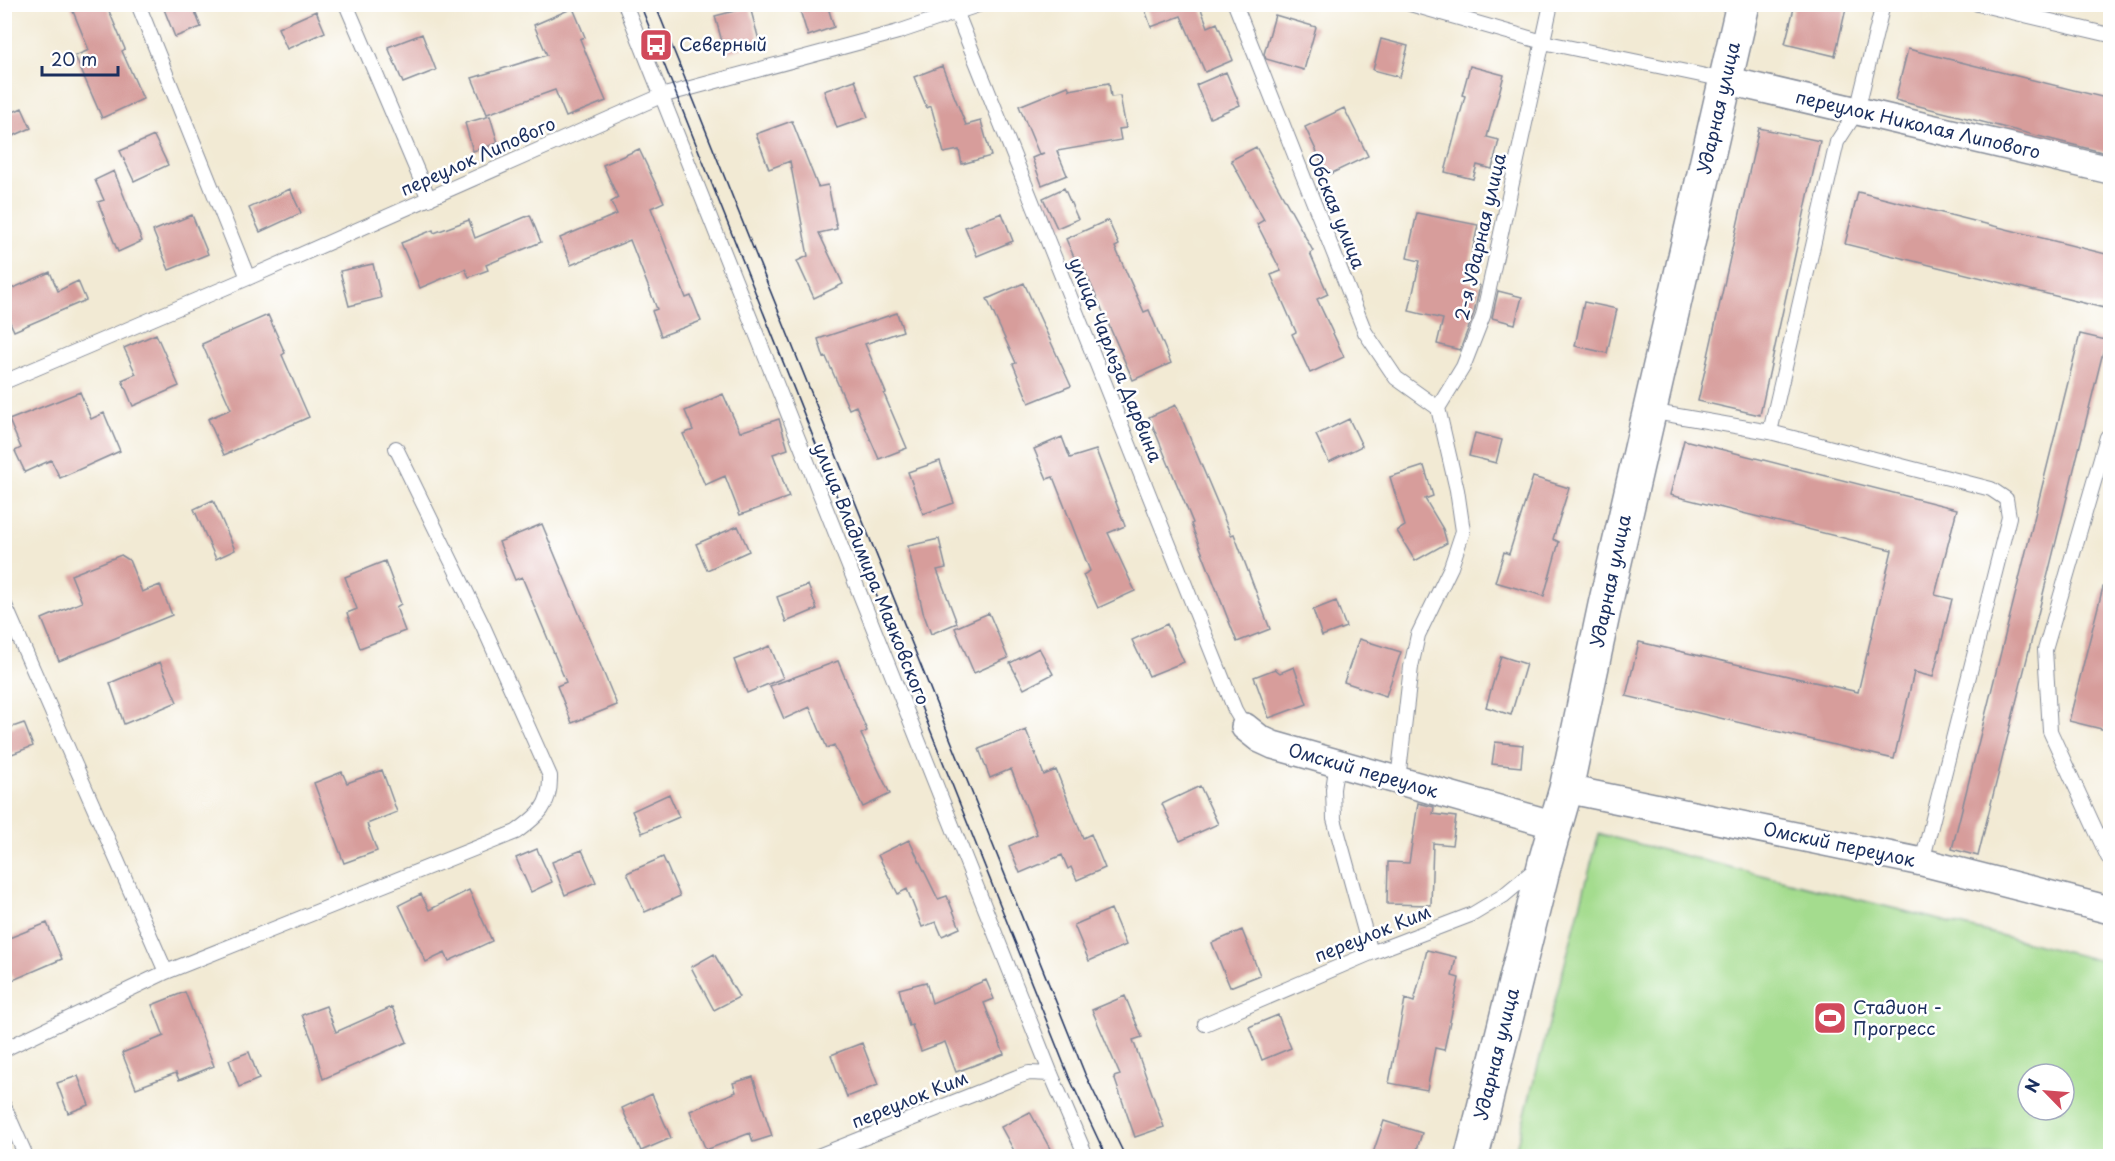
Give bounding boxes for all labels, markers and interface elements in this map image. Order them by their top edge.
bus stop icon: Северный [638,27,674,63]
place label: Северный [679,30,767,57]
street label: Ударная улица [1689,38,1746,176]
scale bar [42,39,118,77]
text: 20 m [51,45,97,72]
street label: переулок Николая Липового [1793,82,2043,165]
street label: переулок Липового [395,109,559,202]
street label: Обская улица [1302,148,1373,273]
street label: 2-я Ударная улица [1447,150,1512,323]
street label: улица Чарльза Дарвина [1063,253,1170,467]
street label: улица Владимира Маяковского [807,438,937,709]
street label: Ударная улица [1582,511,1637,649]
street label: Омский переулок [1285,735,1442,804]
street label: Омский переулок [1761,814,1918,873]
street label: переулок Ким [1310,897,1435,968]
street label: Ударная улица [1466,984,1525,1122]
place label: Стадион - Прогресс [1853,993,1942,1041]
sports icon: Стадион - Прогресс [1812,1000,1848,1036]
north arrow [2016,1062,2076,1122]
street label: переулок Ким [847,1063,972,1134]
text: N [2018,1074,2045,1096]

